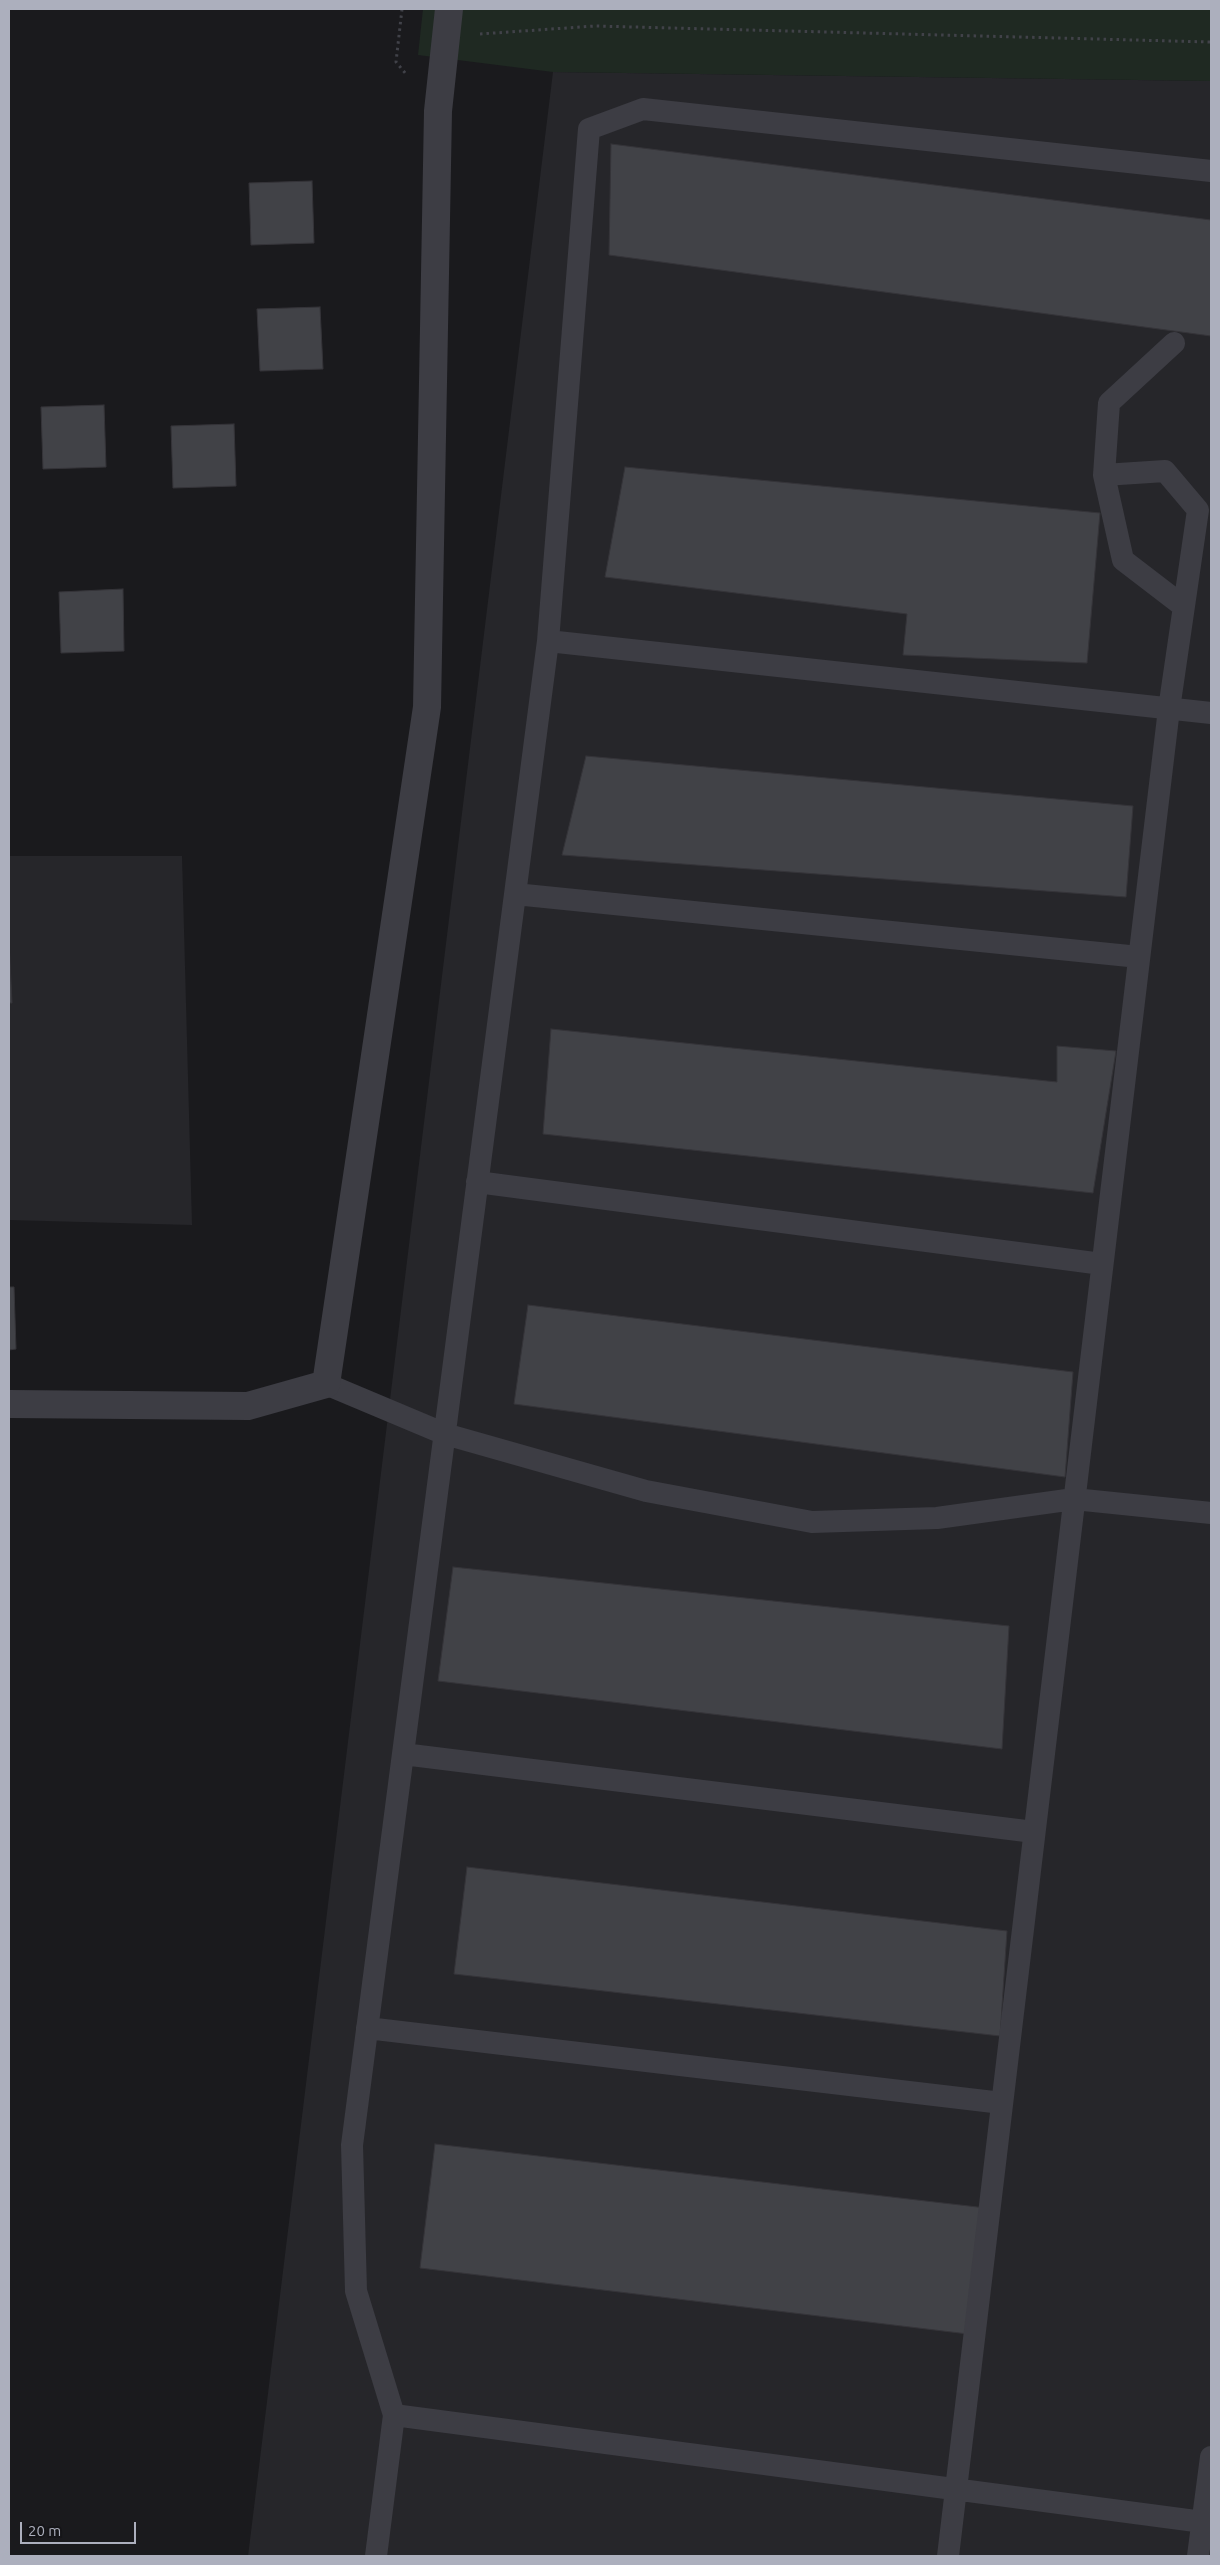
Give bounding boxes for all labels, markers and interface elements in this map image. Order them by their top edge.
scale bar [22,2512,139,2544]
text: 20 m [28,2522,61,2539]

